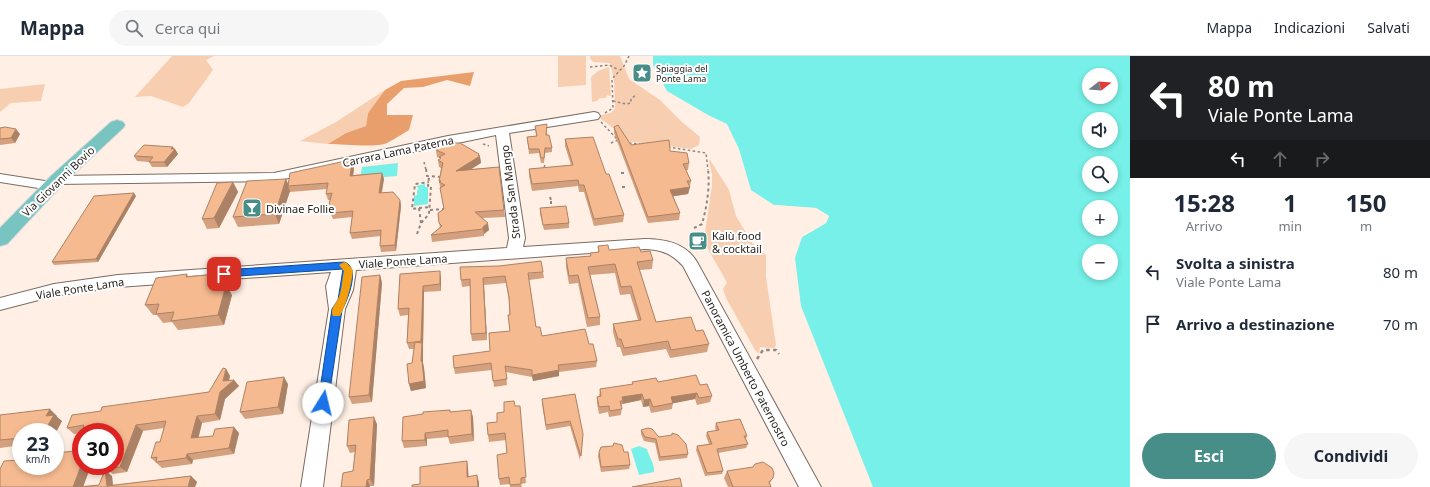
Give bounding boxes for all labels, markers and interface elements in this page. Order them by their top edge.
search box [109,10,389,46]
text: Mappa [20,15,85,41]
icon: search [123,17,145,39]
text: Cerca qui [155,18,220,38]
text: Mappa [1206,18,1252,37]
text: Indicazioni [1274,18,1345,37]
text: Salvati [1367,18,1410,37]
place icon: Spiaggia del Ponte Lama [631,62,653,84]
place label: Spiaggia del Ponte Lama [656,62,708,85]
text: 80 m [1208,67,1275,105]
north arrow [1082,68,1118,104]
map controls [1082,68,1118,280]
icon: left [1142,72,1194,124]
text: Viale Ponte Lama [1208,103,1354,127]
button: sound [1082,112,1118,148]
street label: Carrara Lama Paterna [341,132,455,170]
street label: Via Giovanni Bovio [18,142,98,220]
street label: Strada San Mango [497,144,523,240]
icon: left [1227,148,1249,170]
icon: ahead [1269,148,1291,170]
icon: right [1311,148,1333,170]
button: search [1082,156,1118,192]
text: 15:28 [1173,186,1235,219]
text: 1 [1283,186,1297,219]
text: 150 [1345,186,1387,219]
bar icon: Divinae Follie [241,197,263,219]
button: + [1082,200,1118,236]
place label: Divinae Follie [266,201,334,216]
text: Arrivo [1186,217,1223,235]
text: min [1278,217,1302,235]
text: m [1360,217,1372,235]
place label: Kalù food & cocktail [712,228,762,256]
cafe icon: Kalù food & cocktail [687,230,709,252]
button: − [1082,244,1118,280]
street label: Viale Ponte Lama [358,250,448,272]
text: Svolta a sinistra [1176,253,1295,273]
pin [207,257,241,291]
icon: left [1142,261,1164,283]
text: 80 m [1383,262,1418,282]
icon: arrive [213,263,235,285]
text: Viale Ponte Lama [1176,273,1281,291]
street label: Viale Ponte Lama [35,274,125,302]
street label: Panoramica Umberto Paternostro [698,287,794,449]
icon: arrive [1142,313,1164,335]
text: Arrivo a destinazione [1176,314,1335,334]
text: 70 m [1383,314,1418,334]
position arrow [302,382,344,424]
speed limit sign: 30 [72,423,124,475]
text: 23 [27,430,49,457]
button: Esci [1142,433,1276,479]
button: Condividi [1284,433,1418,479]
text: km/h [26,452,50,466]

